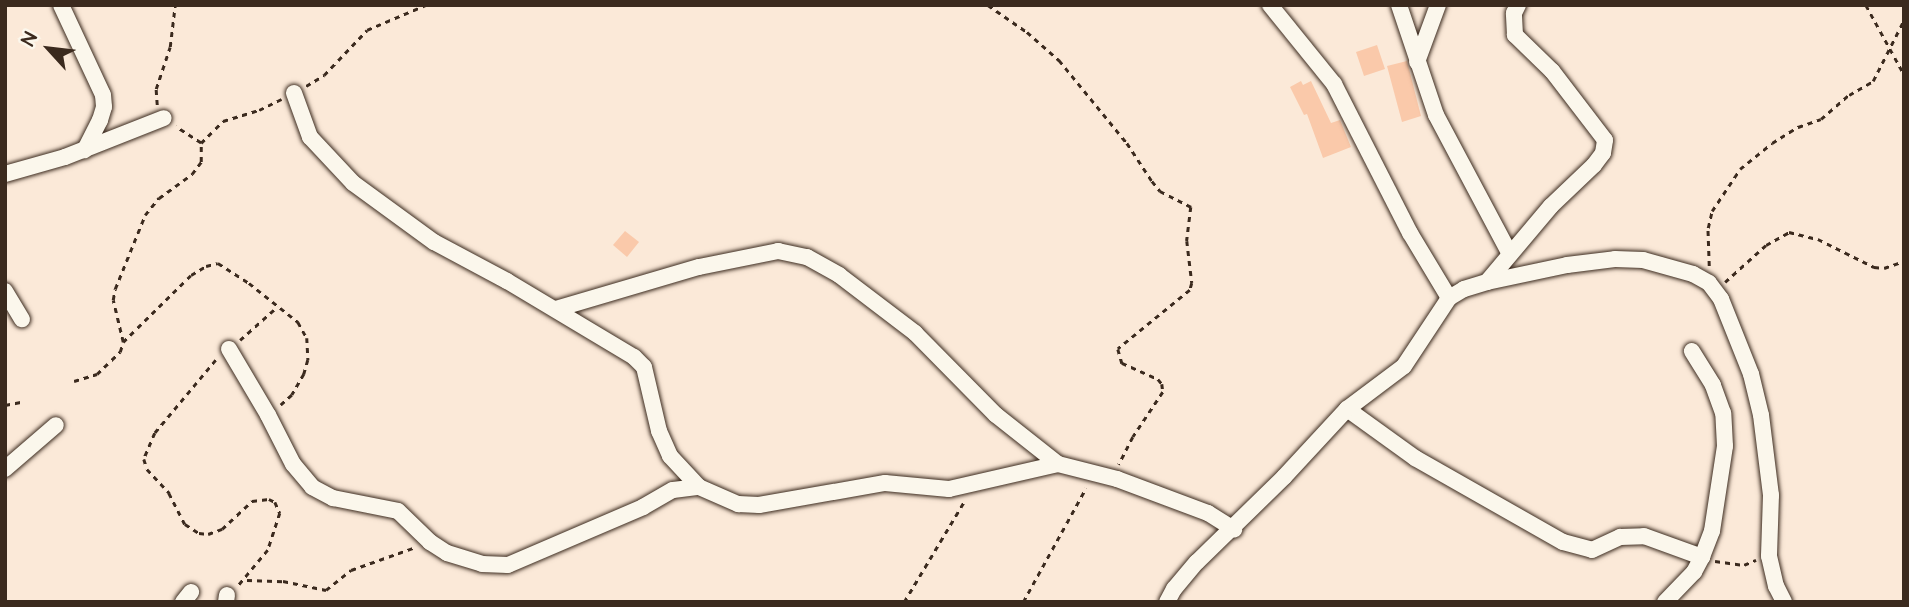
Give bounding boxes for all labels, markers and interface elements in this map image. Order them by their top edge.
north arrow [14,14,84,84]
text: N [15,28,45,51]

